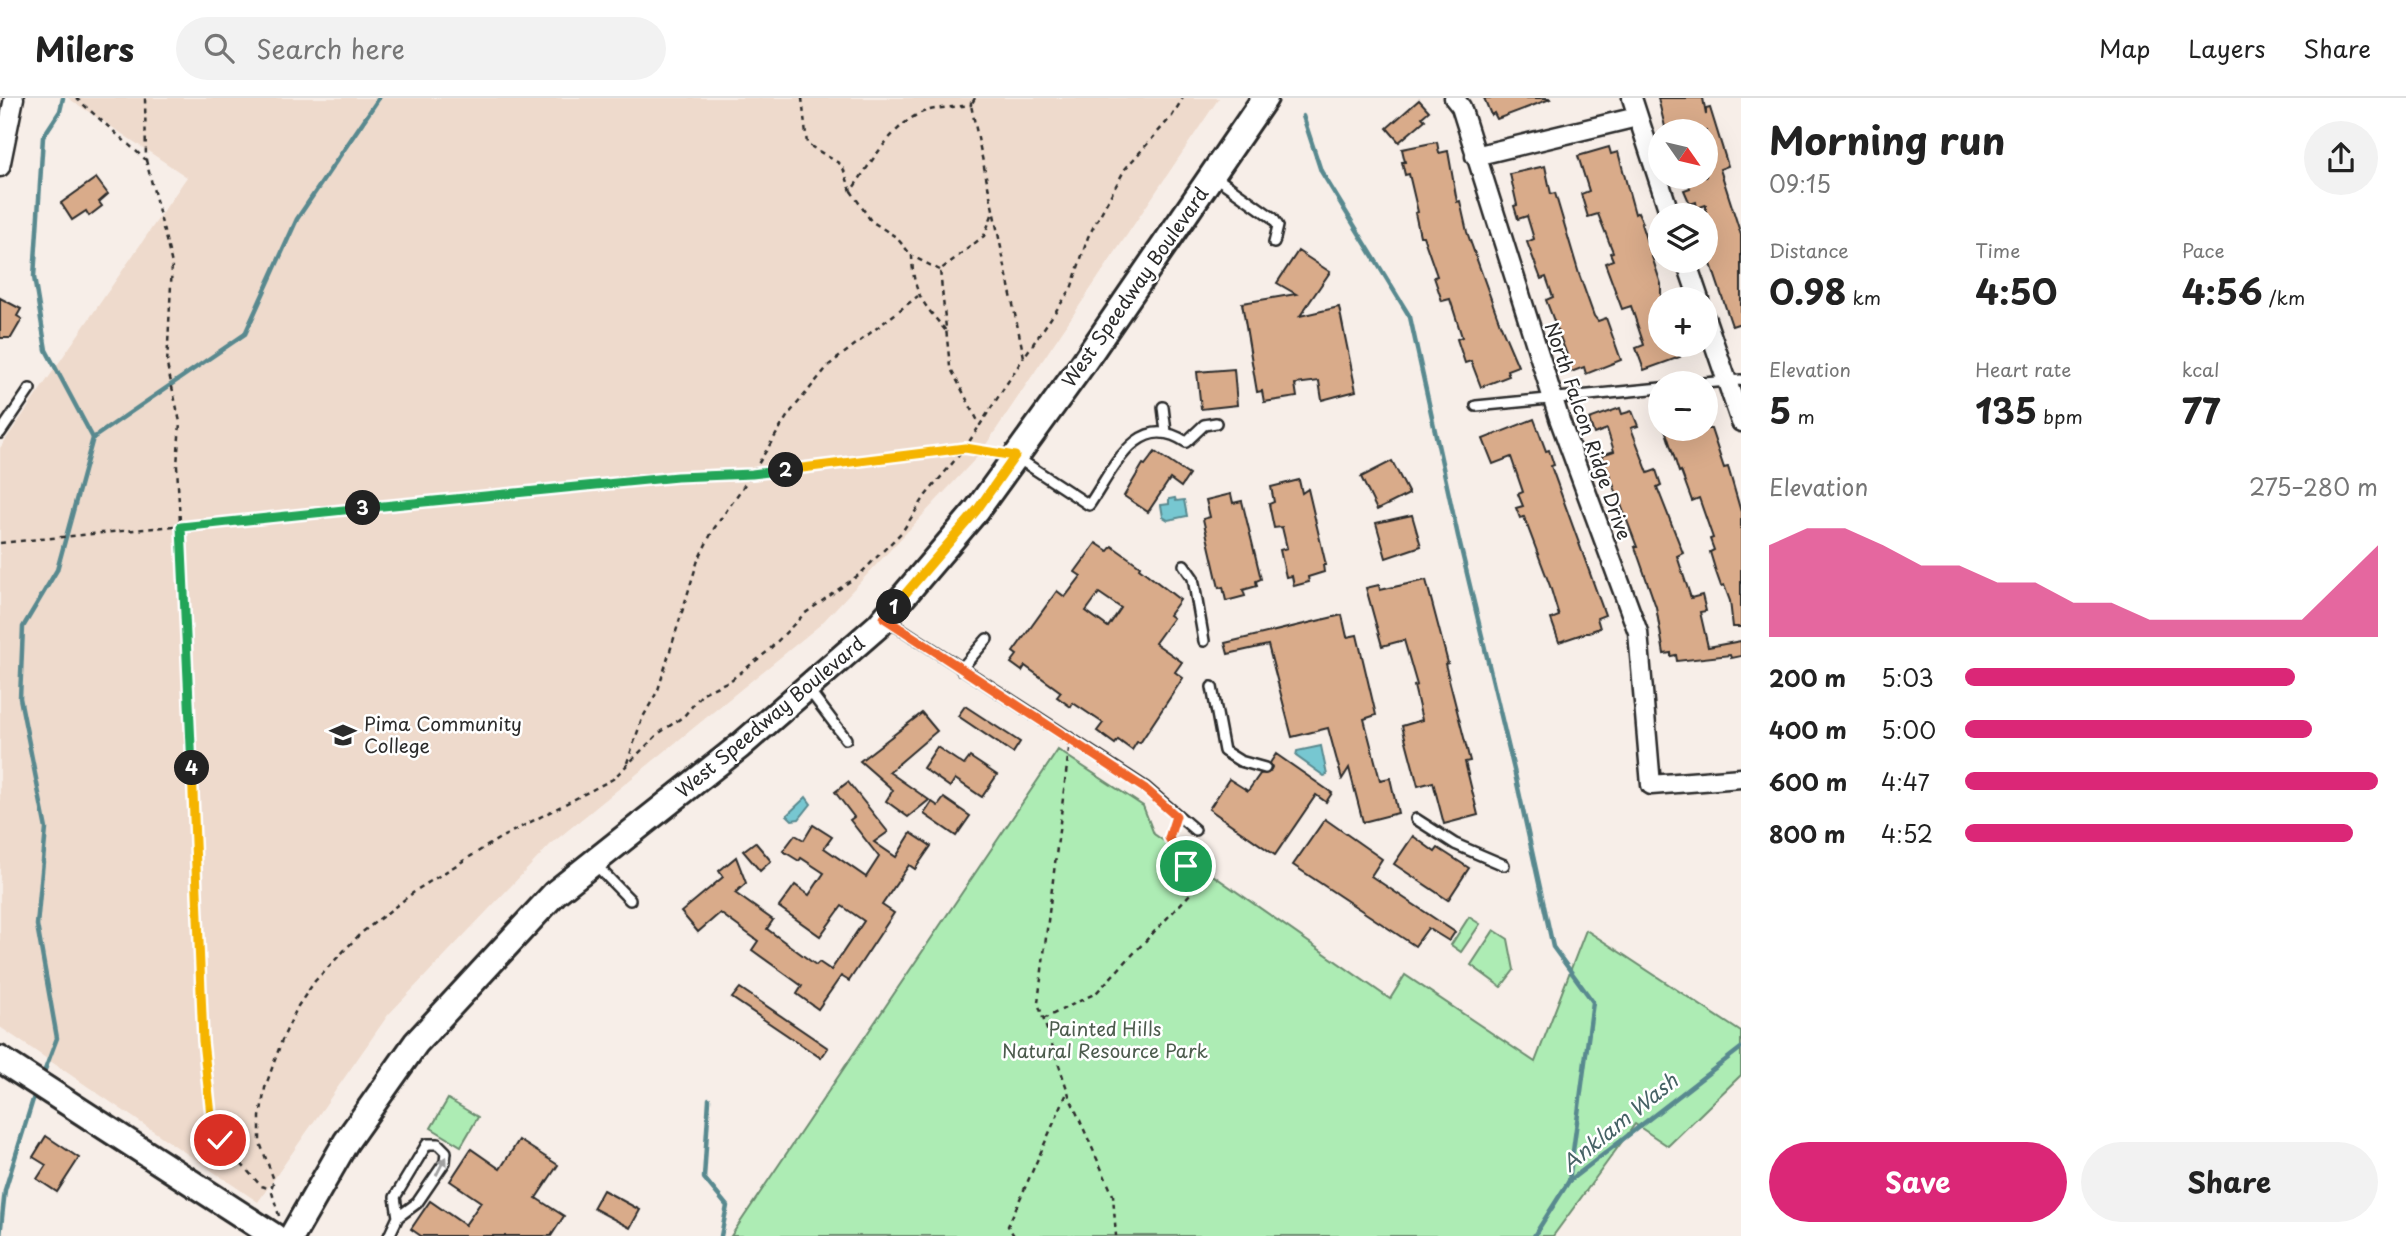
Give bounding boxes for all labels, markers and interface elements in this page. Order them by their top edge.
search box [176,17,666,80]
text: Milers [35,23,134,73]
icon: search [200,29,238,67]
text: Search here [256,29,405,68]
text: Map [2099,30,2150,66]
text: Layers [2188,30,2265,66]
text: Share [2303,30,2371,66]
text: Morning run [1769,111,2005,168]
north arrow [1648,119,1718,189]
map controls [1648,119,1718,441]
button: share [2304,121,2378,195]
text: 09:15 [1769,166,1831,201]
street label: West Speedway Boulevard [1054,180,1214,392]
button: layers [1648,203,1718,273]
text: Distance [1769,236,1849,264]
text: Time [1975,236,2020,264]
text: Pace [2182,236,2225,264]
text: 0.98 [1769,264,1846,317]
text: 4:50 [1975,264,2058,317]
text: 4:56 [2182,264,2263,317]
text: km [1846,283,1881,311]
text: /km [2263,283,2305,311]
button: + [1648,287,1718,357]
street label: North Falcon Ridge Drive [1538,318,1639,543]
text: Elevation [1769,355,1851,383]
text: Heart rate [1975,355,2071,383]
text: kcal [2182,355,2220,383]
button: − [1648,371,1718,441]
text: 5 [1769,383,1791,436]
text: 135 [1975,383,2037,436]
text: 77 [2182,383,2220,436]
text: m [1791,402,1815,430]
text: bpm [2037,402,2083,430]
pin: 2 [768,452,804,488]
text: 2 [779,455,792,483]
text: Elevation [1769,469,1868,504]
text: 275–280 m [2249,469,2378,504]
pin: 3 [346,490,380,526]
text: 3 [356,493,369,521]
pin: 1 [876,589,912,624]
text: 1 [889,592,898,620]
street label: West Speedway Boulevard [669,628,870,804]
text: 200 m [1769,660,1846,695]
text: 5:03 [1881,660,1934,695]
place label: Pima Community College [364,709,522,759]
text: 400 m [1769,712,1847,747]
text: 5:00 [1881,712,1936,747]
school or university icon: Pima Community College [328,720,358,750]
pin: 4 [174,750,210,786]
text: 4 [185,753,198,781]
text: 600 m [1769,764,1847,799]
text: 4:47 [1881,764,1930,799]
text: 800 m [1769,816,1846,851]
text: 4:52 [1881,816,1933,851]
pin [1156,836,1216,896]
icon: arrive [1167,847,1205,885]
park label: Painted Hills Natural Resource Park [1002,1014,1209,1064]
water label: Anklam Wash [1554,1064,1685,1179]
pin [190,1110,250,1170]
icon: check [201,1121,239,1159]
button: Save [1769,1142,2067,1222]
button: Share [2081,1142,2378,1222]
one-way arrow [434,1155,446,1175]

